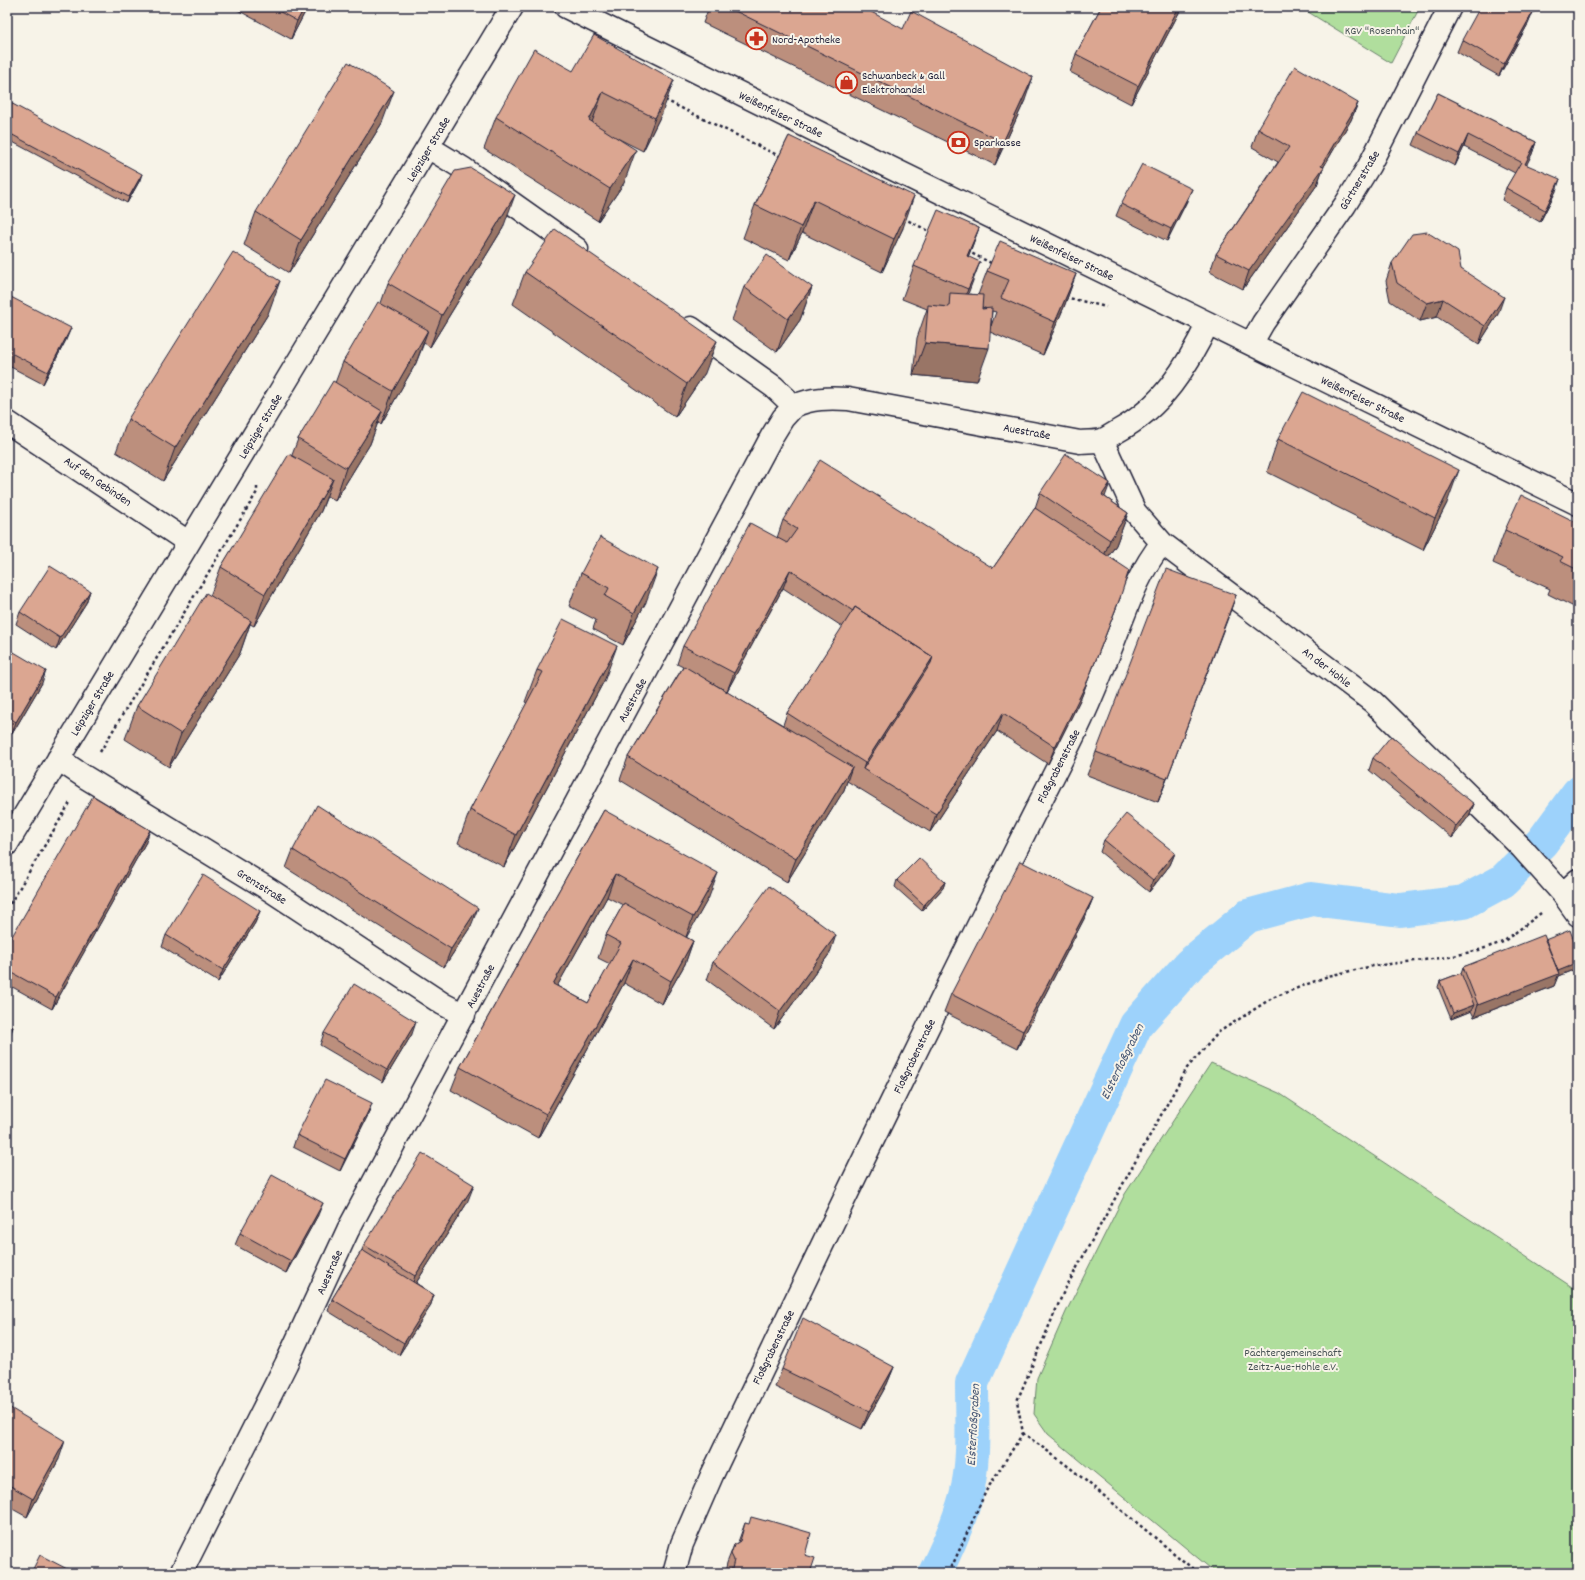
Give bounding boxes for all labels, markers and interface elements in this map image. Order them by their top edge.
park label: KGV "Rosenhain" [1345,23,1419,40]
pharmacy icon: Nord-Apotheke [743,26,769,52]
place label: Nord-Apotheke [772,32,840,49]
place label: Schwanbeck & Gall Elektrohandel [862,68,945,99]
shop icon: Schwanbeck & Gall Elektrohandel [833,69,859,95]
street label: Weißenfelser Straße [735,88,825,143]
street label: Leipziger Straße [403,114,455,186]
bank icon: Sparkasse [946,129,972,155]
place label: Sparkasse [974,135,1021,152]
street label: Gärtnerstraße [1336,148,1385,214]
street label: Weißenfelser Straße [1026,231,1116,286]
street label: Weißenfelser Straße [1317,373,1407,428]
street label: Leipziger Straße [235,391,287,463]
street label: Auestraße [1002,420,1052,445]
street label: Auf den Gebinden [60,453,135,512]
street label: An der Hohle [1298,644,1354,692]
street label: Leipziger Straße [67,668,119,740]
street label: Auestraße [615,676,652,726]
street label: Floßgrabenstraße [1033,727,1085,807]
street label: Grenzstraße [233,865,290,909]
street label: Auestraße [463,962,500,1012]
street label: Floßgrabenstraße [890,1016,941,1097]
water label: Elsterfloßgraben [1097,1020,1150,1103]
street label: Auestraße [313,1247,348,1298]
street label: Floßgrabenstraße [749,1307,800,1388]
park label: Pächtergemeinschaft Zeitz-Aue-Hohle e.V. [1244,1345,1342,1376]
water label: Elsterfloßgraben [963,1383,986,1467]

